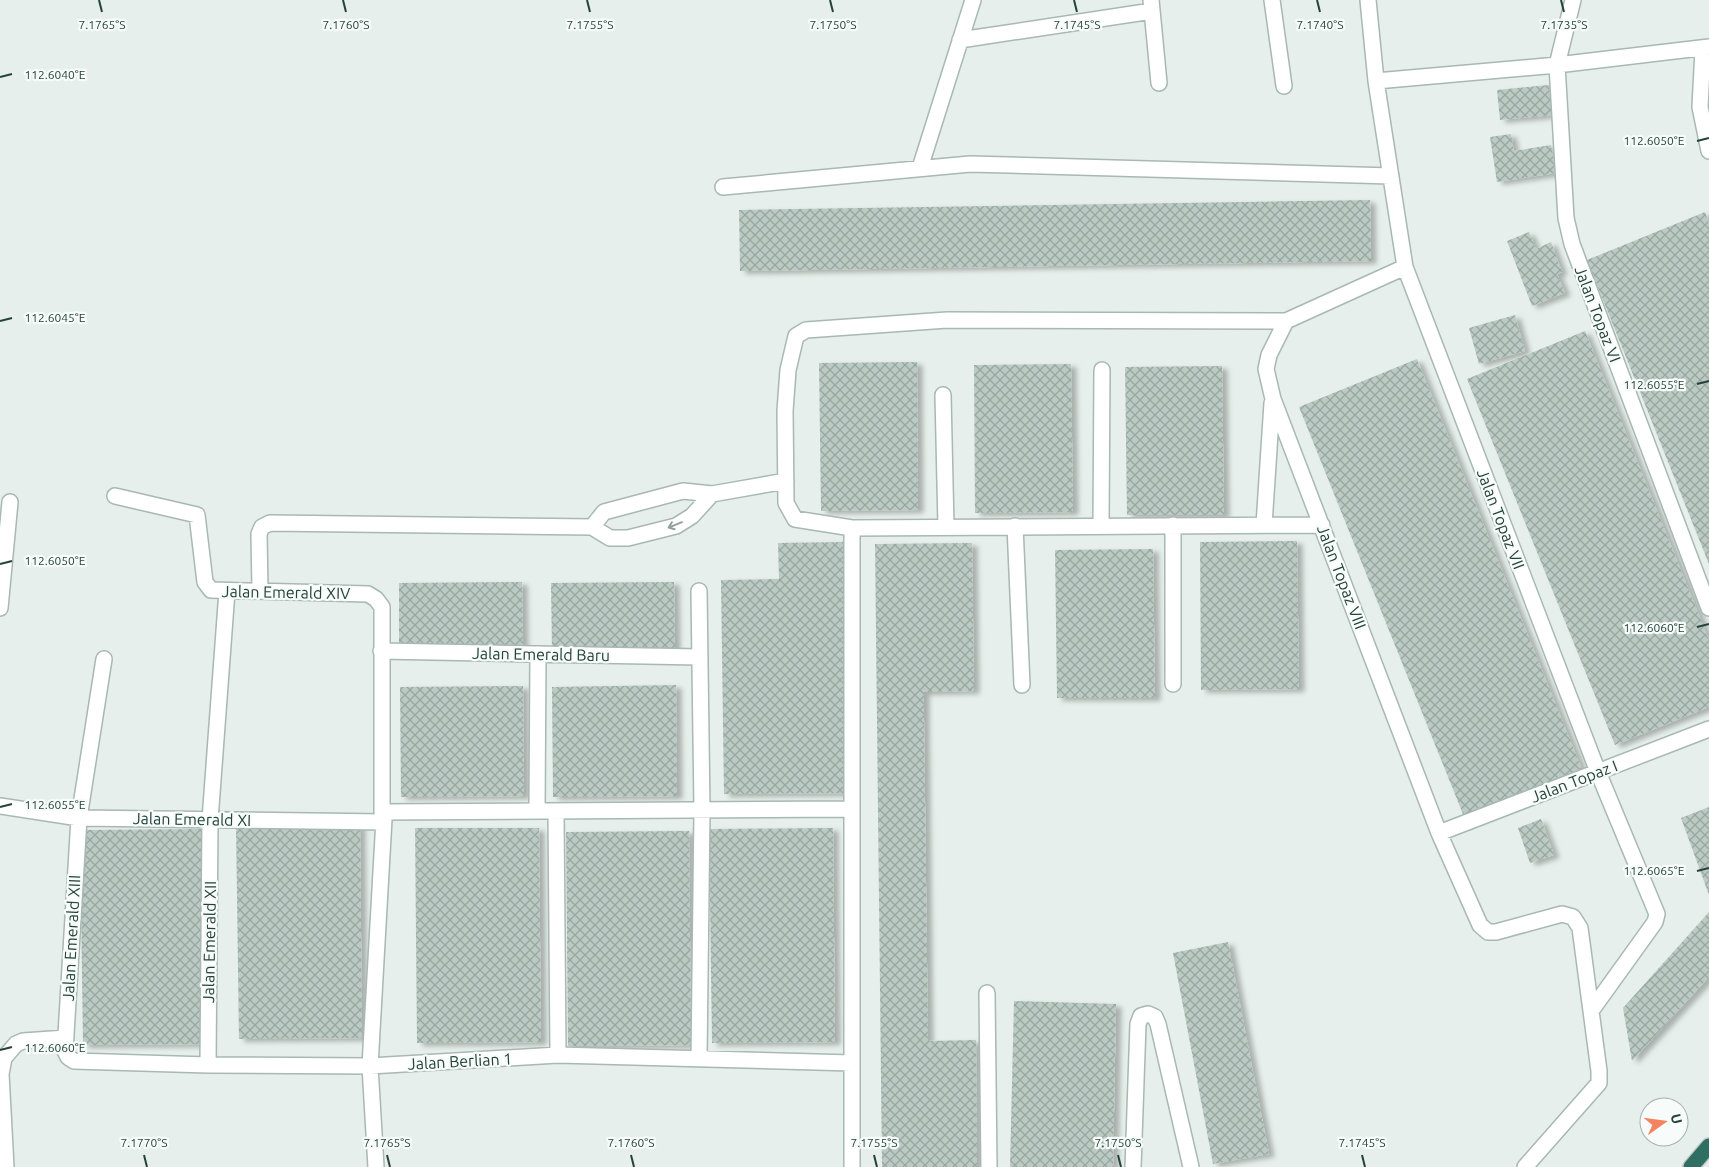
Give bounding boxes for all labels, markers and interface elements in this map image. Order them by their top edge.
text: 7.1765°S [79,18,125,31]
text: 7.1760°S [323,18,369,31]
text: 7.1755°S [567,18,613,31]
text: 7.1750°S [810,18,856,31]
text: 7.1745°S [1054,18,1100,31]
text: 7.1740°S [1297,18,1343,31]
text: 7.1735°S [1541,18,1587,31]
text: 112.6040°E [25,68,86,81]
text: 112.6050°E [1624,134,1685,147]
street label: Jalan Topaz VI [1571,263,1625,365]
text: 112.6045°E [25,311,86,324]
text: 112.6055°E [1624,378,1685,391]
street label: Jalan Topaz VII [1474,466,1528,572]
one-way arrow [668,521,683,530]
street label: Jalan Topaz VIII [1314,522,1370,632]
text: 112.6050°E [25,554,86,567]
street label: Jalan Emerald XIV [222,582,350,602]
text: 112.6060°E [1624,621,1685,634]
street label: Jalan Emerald Baru [472,644,610,664]
street label: Jalan Topaz I [1528,756,1620,806]
text: 112.6055°E [25,798,86,811]
street label: Jalan Emerald XI [133,809,251,829]
text: 112.6065°E [1624,864,1685,877]
street label: Jalan Emerald XIII [59,874,83,1002]
street label: Jalan Emerald XII [199,881,219,1003]
text: 112.6060°E [25,1041,86,1054]
street label: Jalan Berlian 1 [407,1049,513,1073]
north arrow [1639,1097,1689,1147]
text: U [1668,1112,1686,1126]
text: 7.1770°S [121,1136,167,1149]
text: 7.1765°S [364,1136,410,1149]
text: 7.1760°S [608,1136,654,1149]
text: 7.1755°S [851,1136,897,1149]
text: 7.1750°S [1095,1136,1141,1149]
text: 7.1745°S [1339,1136,1385,1149]

